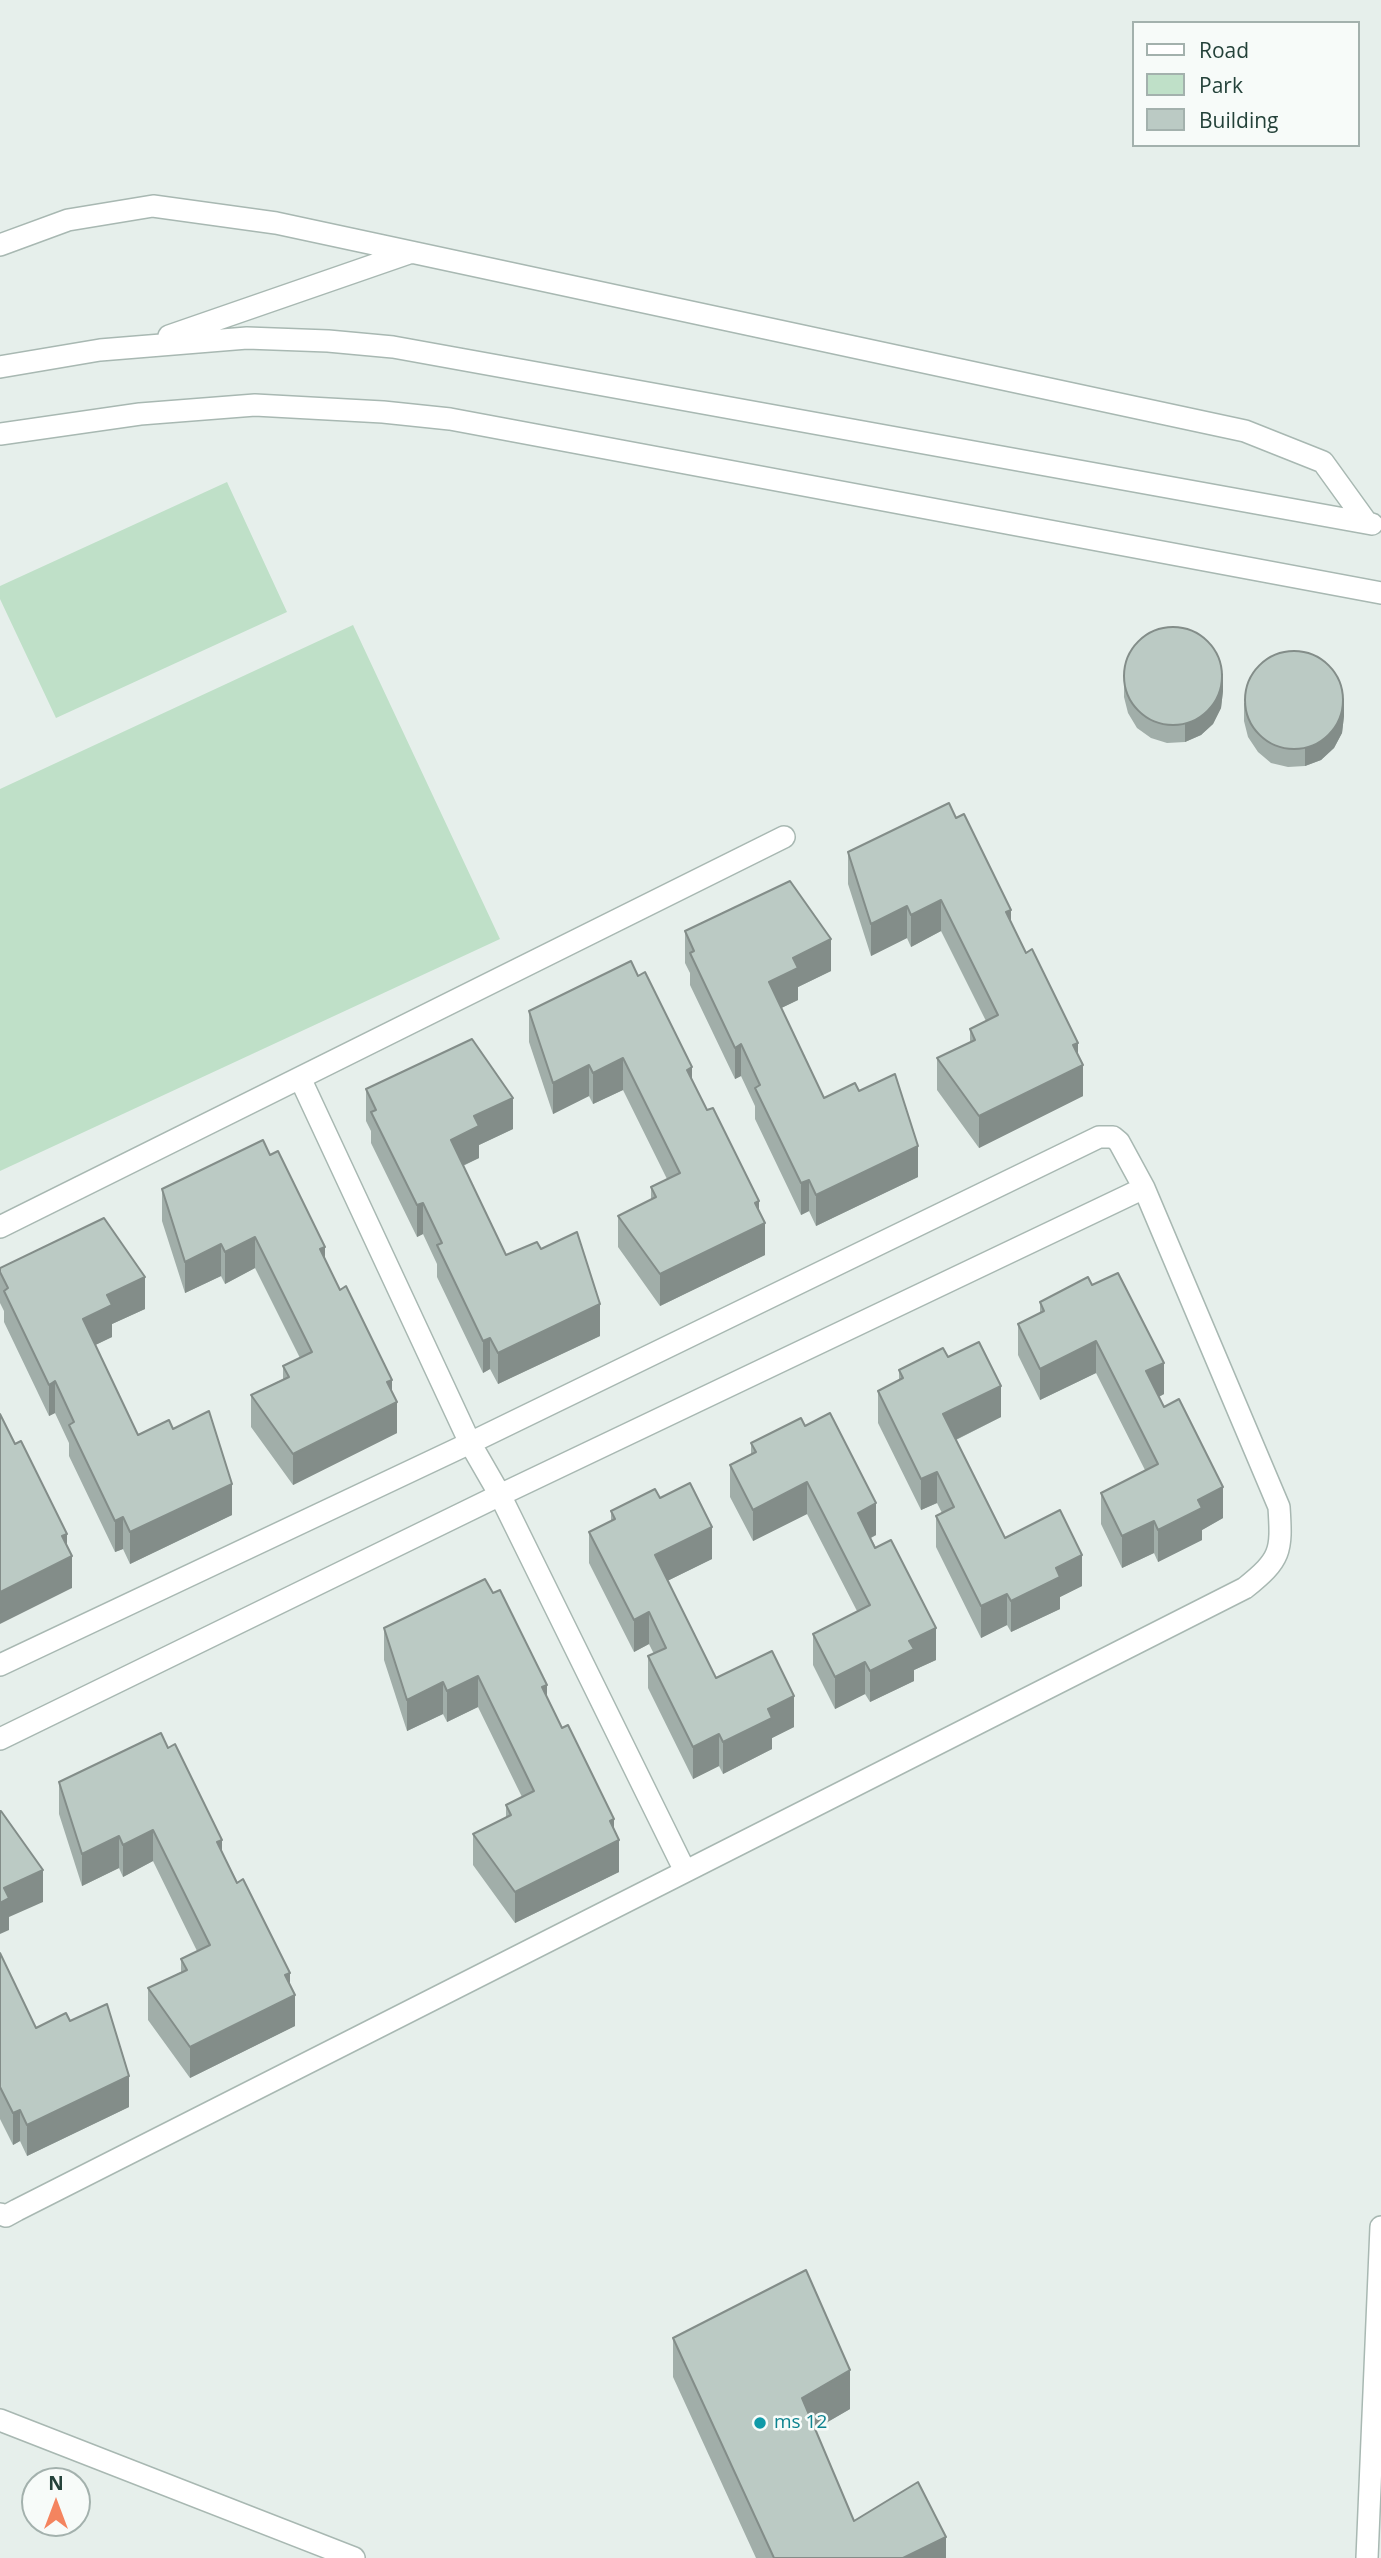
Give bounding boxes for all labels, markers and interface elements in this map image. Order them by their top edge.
legend [1132,21,1360,147]
text: Road [1199,36,1249,64]
text: Park [1199,71,1243,99]
text: Building [1199,106,1278,134]
place label: ms 12 [774,2412,827,2434]
marker: ms 12 [752,2415,768,2431]
north arrow [21,2467,91,2537]
text: N [48,2470,64,2496]

